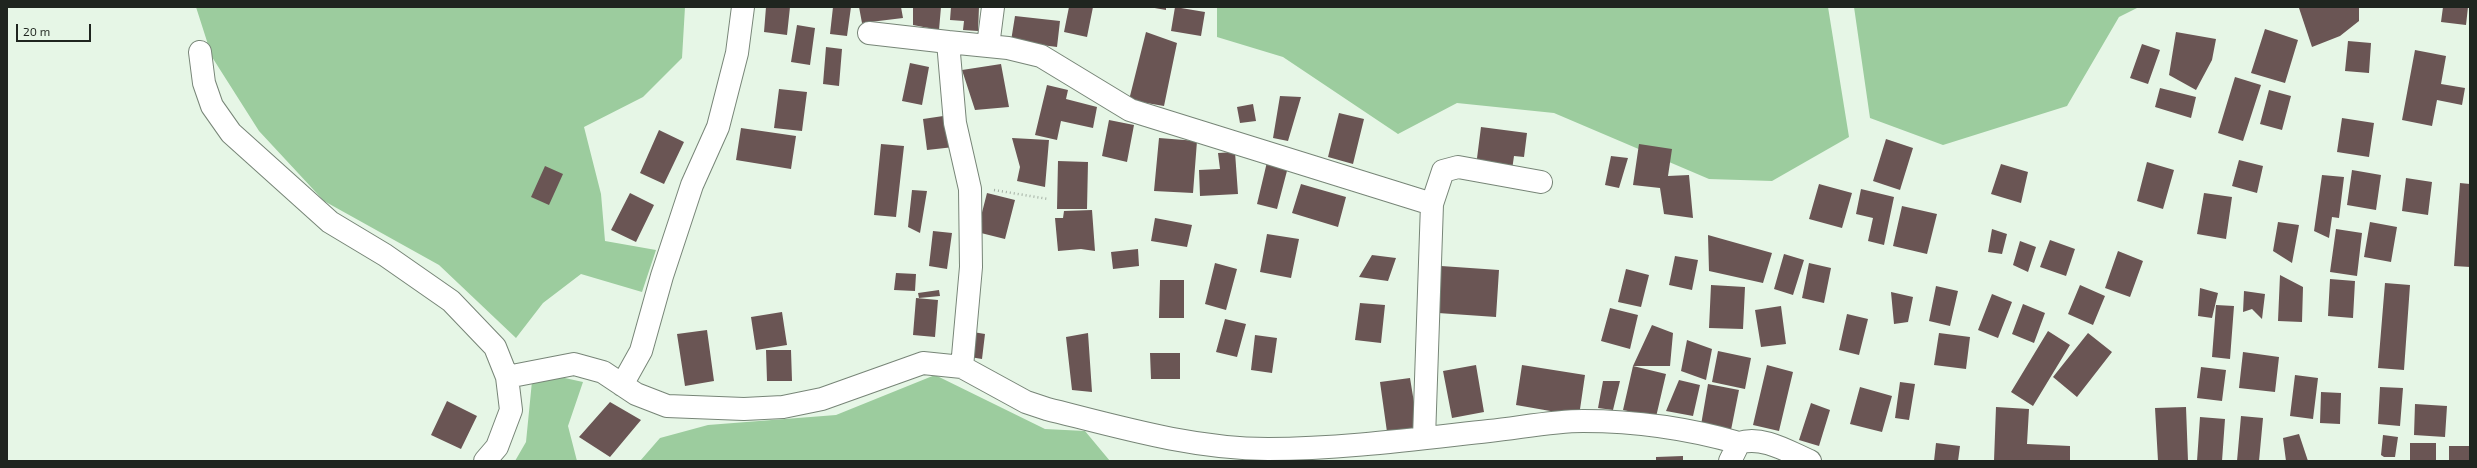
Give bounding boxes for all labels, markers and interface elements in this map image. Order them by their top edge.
scale bar [18,16,93,42]
text: 20 m [23,24,50,38]

